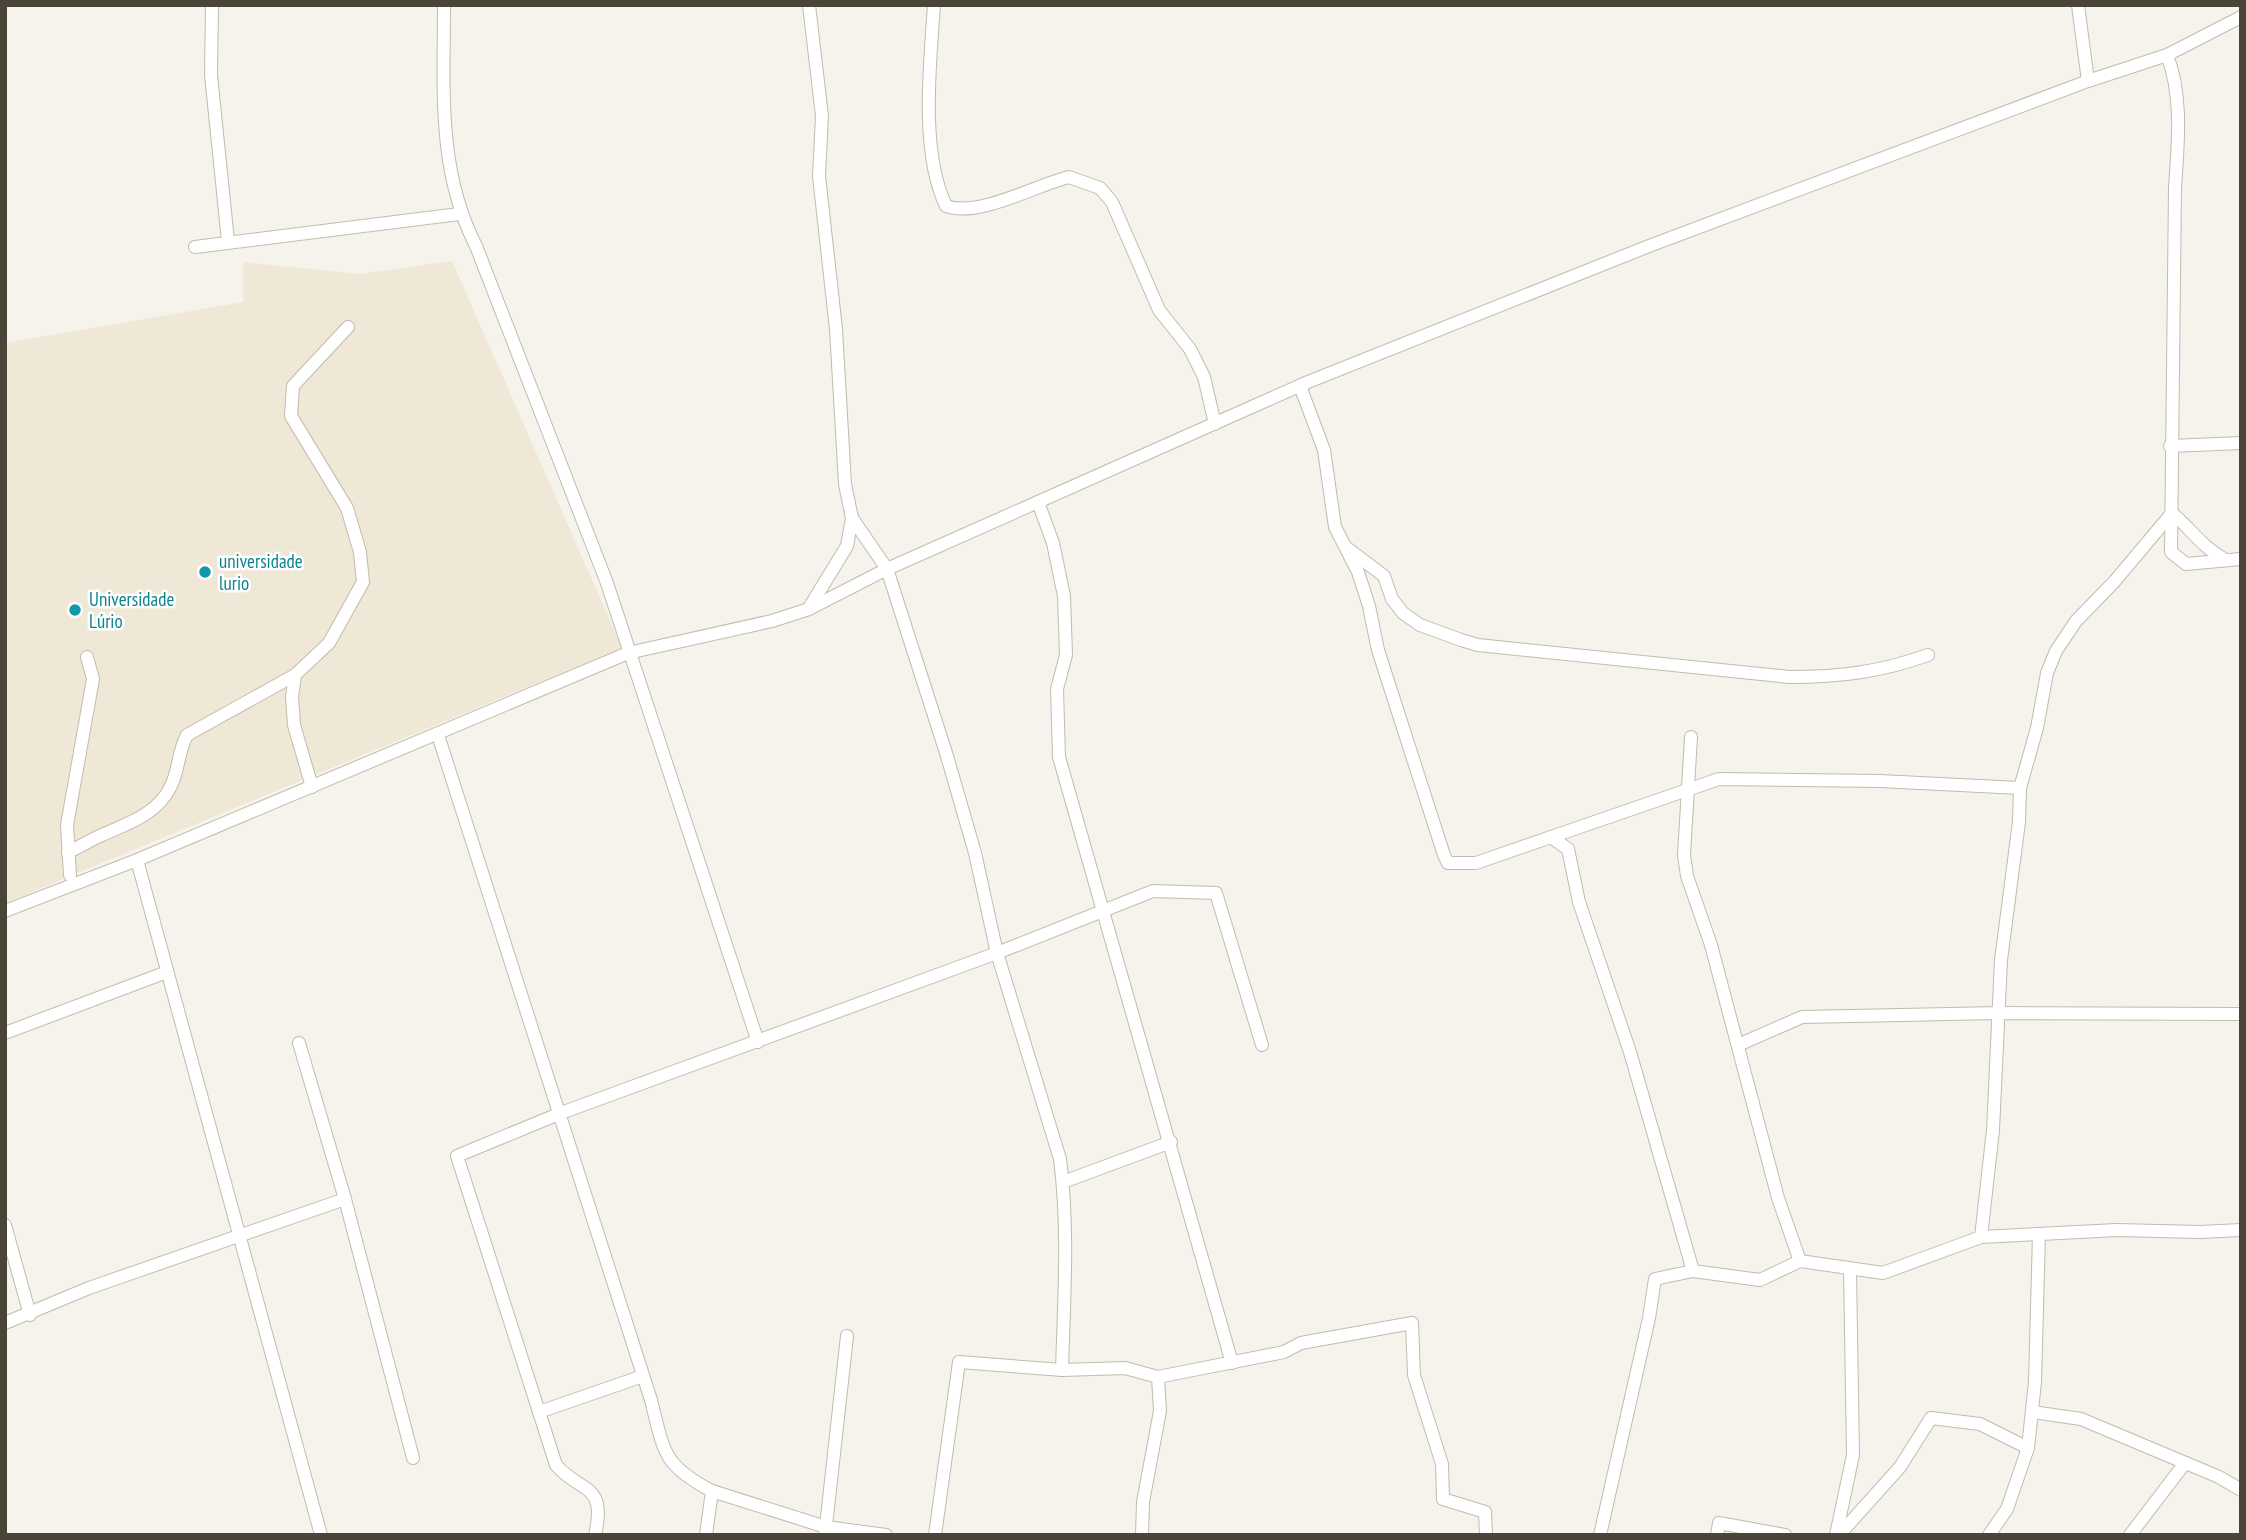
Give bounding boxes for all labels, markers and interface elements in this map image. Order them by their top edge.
place label: universidade lurio [219,549,303,595]
marker: universidade lurio [197,564,213,580]
place label: Universidade Lúrio [89,587,174,633]
marker: Universidade Lúrio [67,602,83,618]

